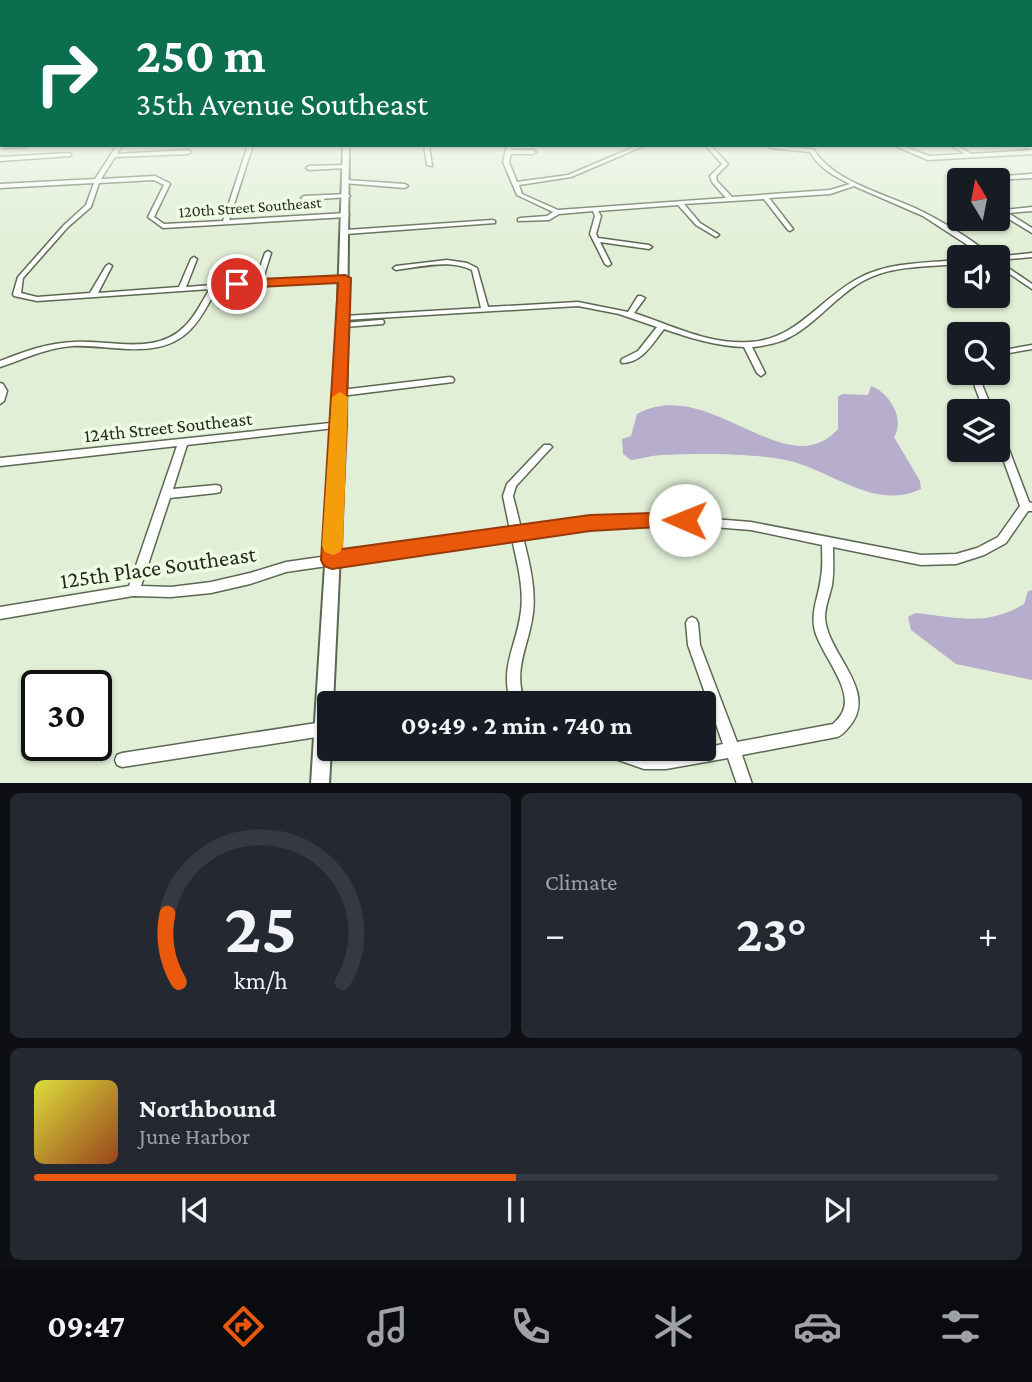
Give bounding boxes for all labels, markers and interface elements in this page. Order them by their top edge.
icon: right [21,28,112,119]
text: 250 m [136,28,266,83]
text: 35th Avenue Southeast [136,86,428,122]
north arrow [947,168,1010,231]
map controls [947,168,1010,462]
street label: 120th Street Southeast [178,193,323,220]
button: sound [947,245,1010,308]
pin [207,254,267,314]
icon: arrive [218,265,256,303]
button: search [947,322,1010,385]
button: layers [947,399,1010,462]
street label: 124th Street Southeast [83,408,254,446]
position arrow [648,483,722,557]
street label: 125th Place Southeast [58,540,258,594]
speed limit sign: 30 [21,670,112,761]
text: 09:49 · 2 min · 740 m [401,711,632,740]
text: Climate [545,869,617,895]
text: 25 [224,887,297,968]
text: 23° [736,904,807,962]
text: − [545,913,565,955]
text: + [978,913,998,955]
text: km/h [234,966,287,993]
text: Northbound [139,1094,276,1123]
text: June Harbor [139,1123,250,1149]
icon: previous [176,1191,214,1229]
icon: pause [497,1191,535,1229]
icon: next [818,1191,856,1229]
icon: directions [219,1302,268,1351]
icon: music [363,1302,412,1351]
icon: phone [506,1302,555,1351]
icon: climate [649,1302,698,1351]
icon: car [793,1302,842,1351]
icon: filters [936,1302,985,1351]
text: 09:47 [47,1308,125,1344]

